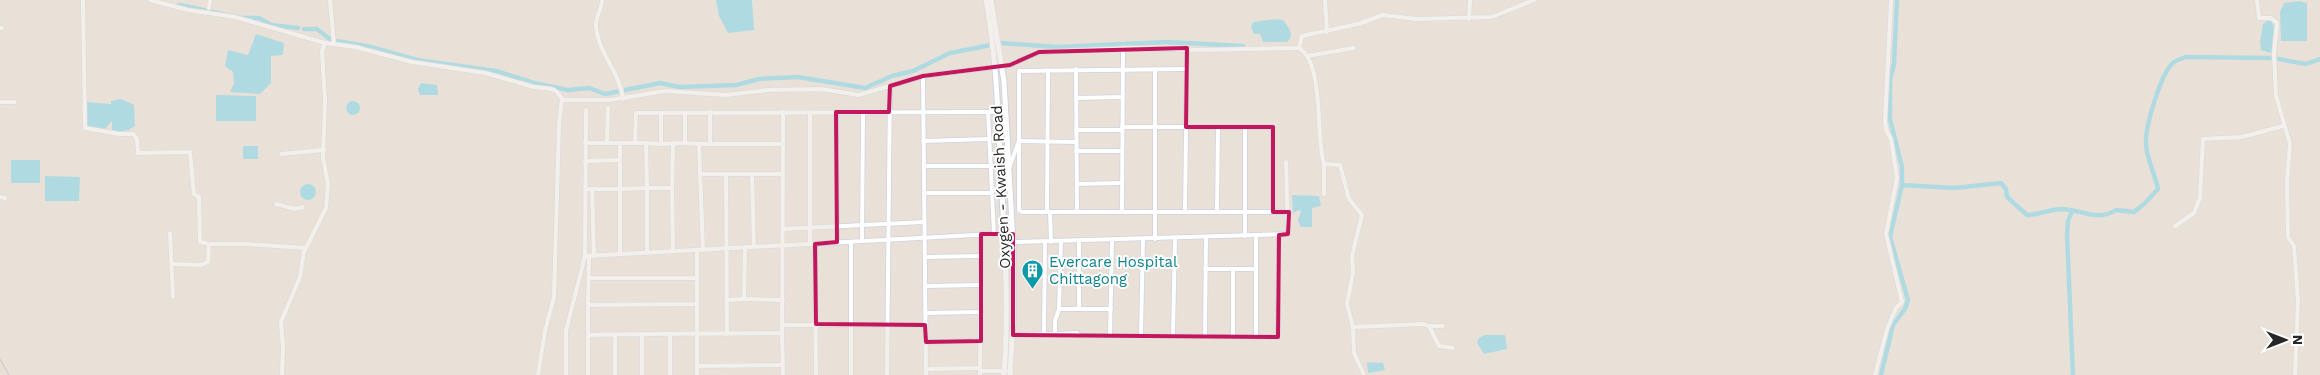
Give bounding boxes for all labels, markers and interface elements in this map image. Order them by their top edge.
street label: Oxygen - Kwaish Road [988,105,1014,269]
place label: Evercare Hospital Chittagong [1049,253,1178,288]
building icon: Evercare Hospital Chittagong [1021,259,1045,290]
north arrow [2260,315,2310,365]
text: N [2290,335,2306,345]

